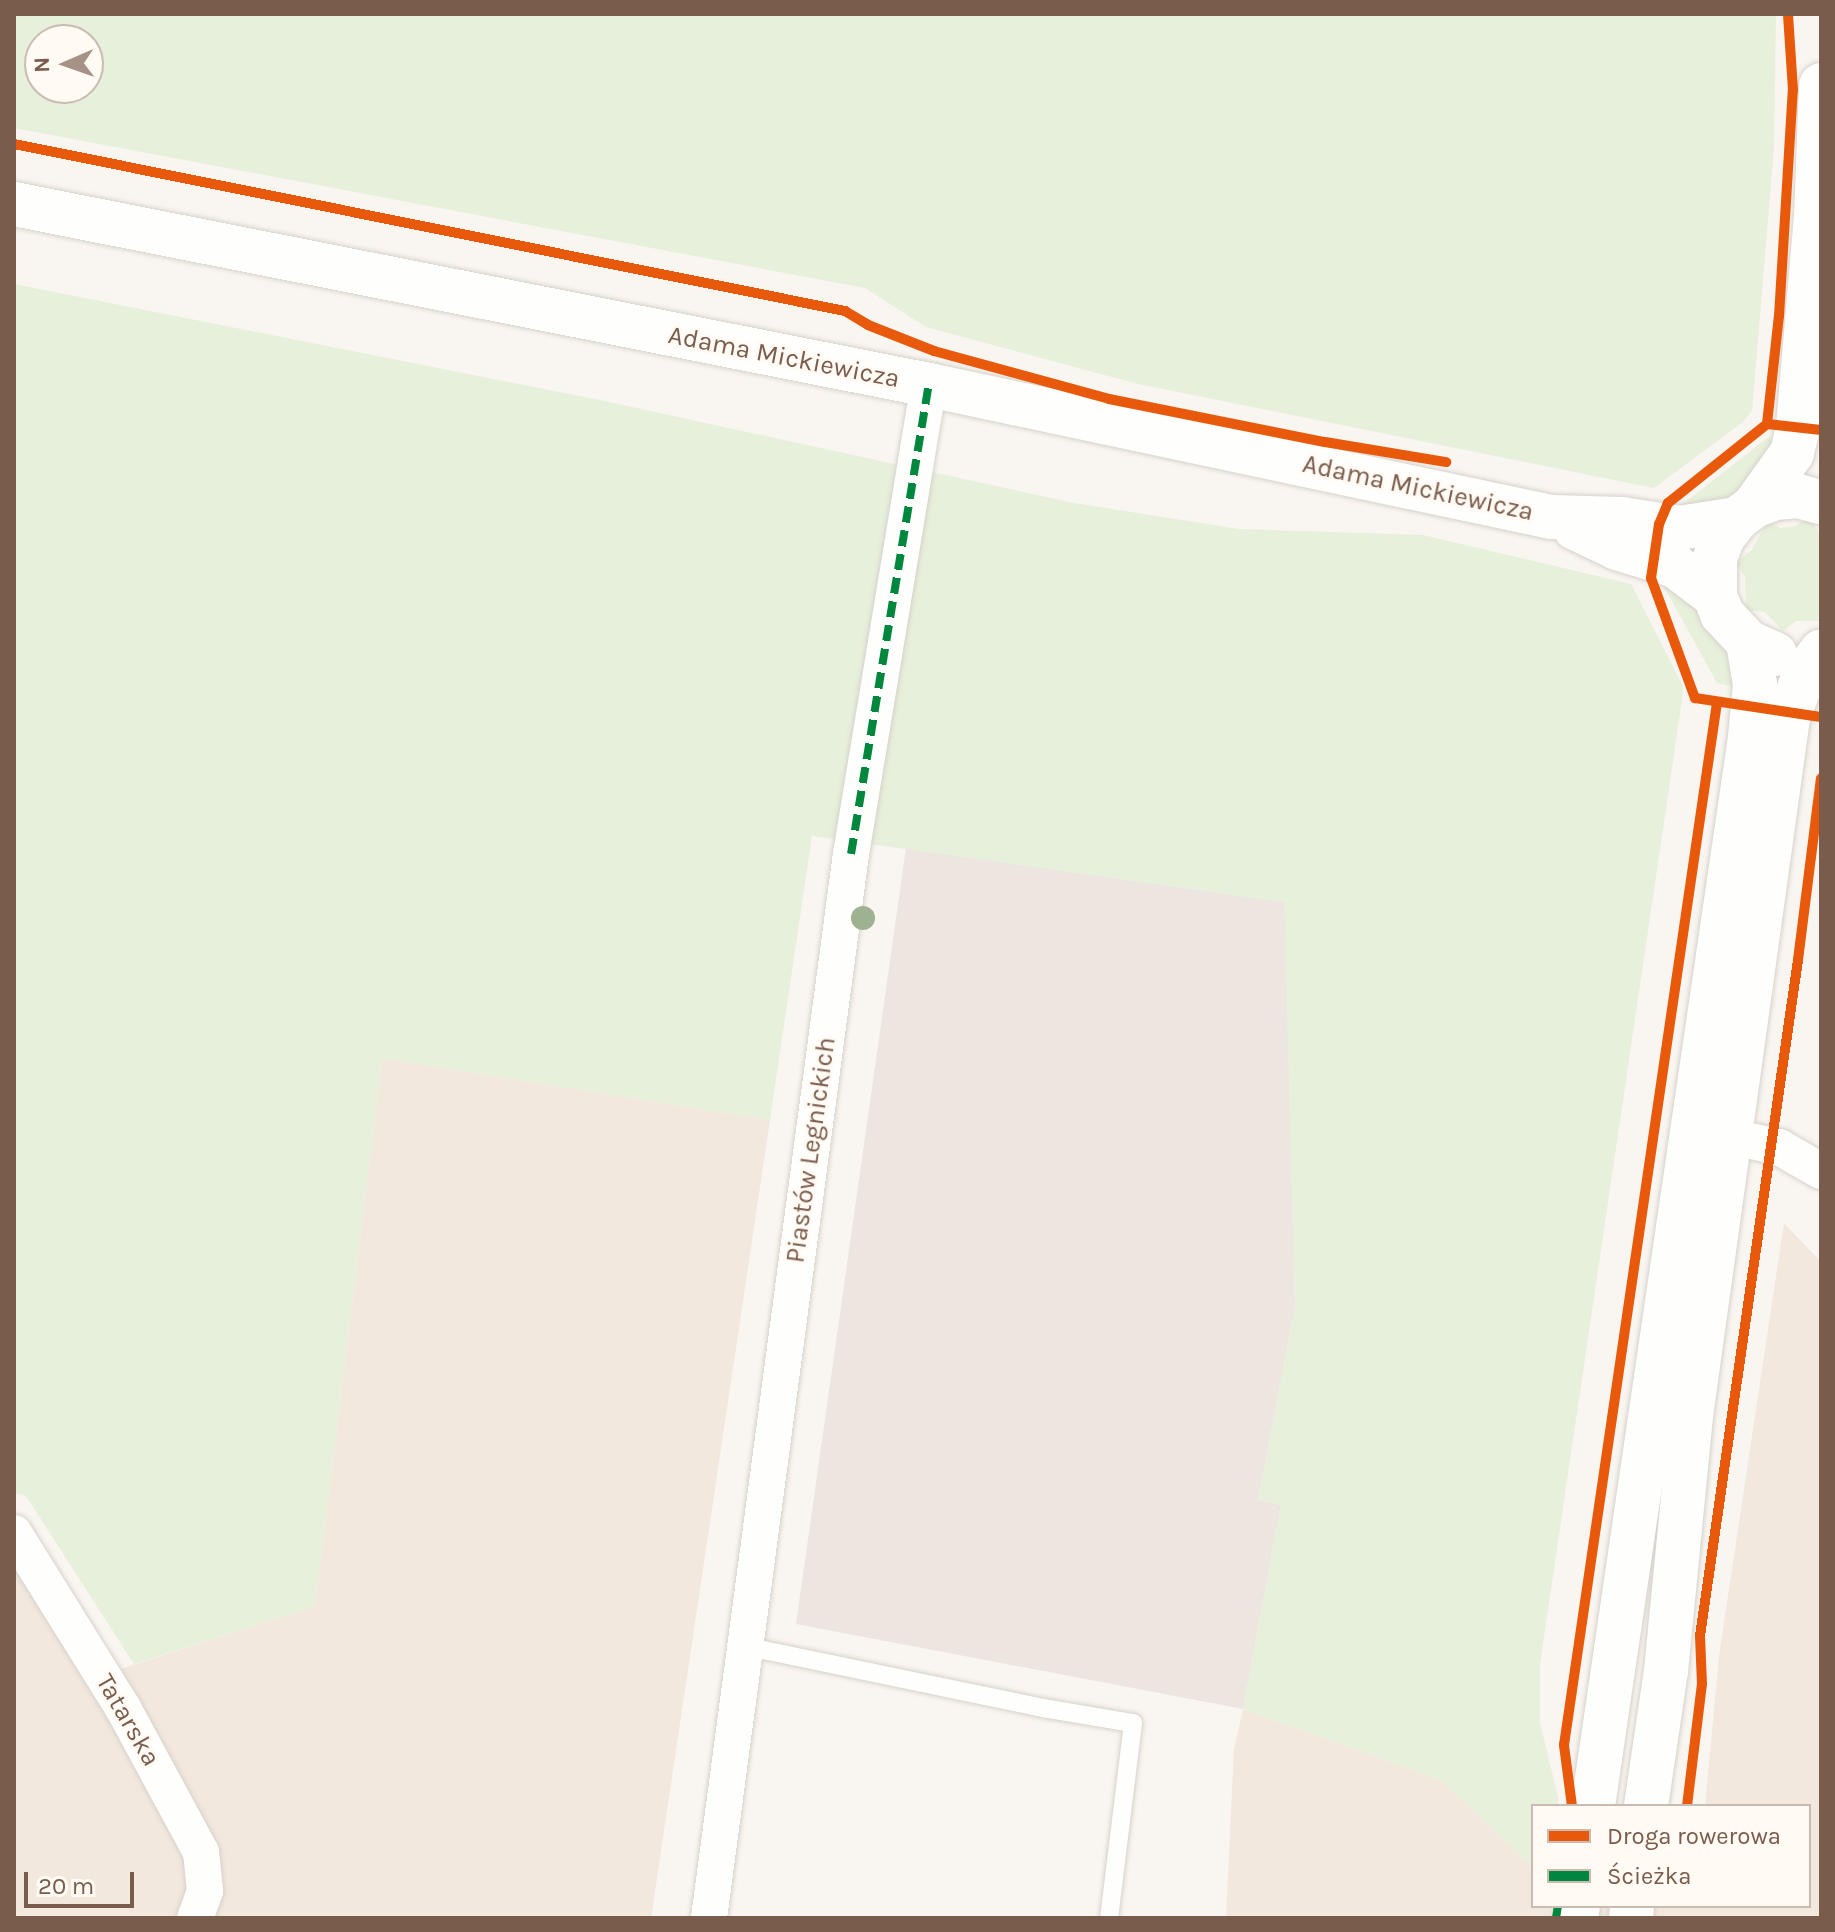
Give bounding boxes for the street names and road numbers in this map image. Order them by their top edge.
street label: Adama Mickiewicza [666,319,902,395]
street label: Adama Mickiewicza [1300,448,1536,528]
street label: Piastów Legnickich [780,1035,842,1265]
street label: Tatarska [89,1668,167,1772]

